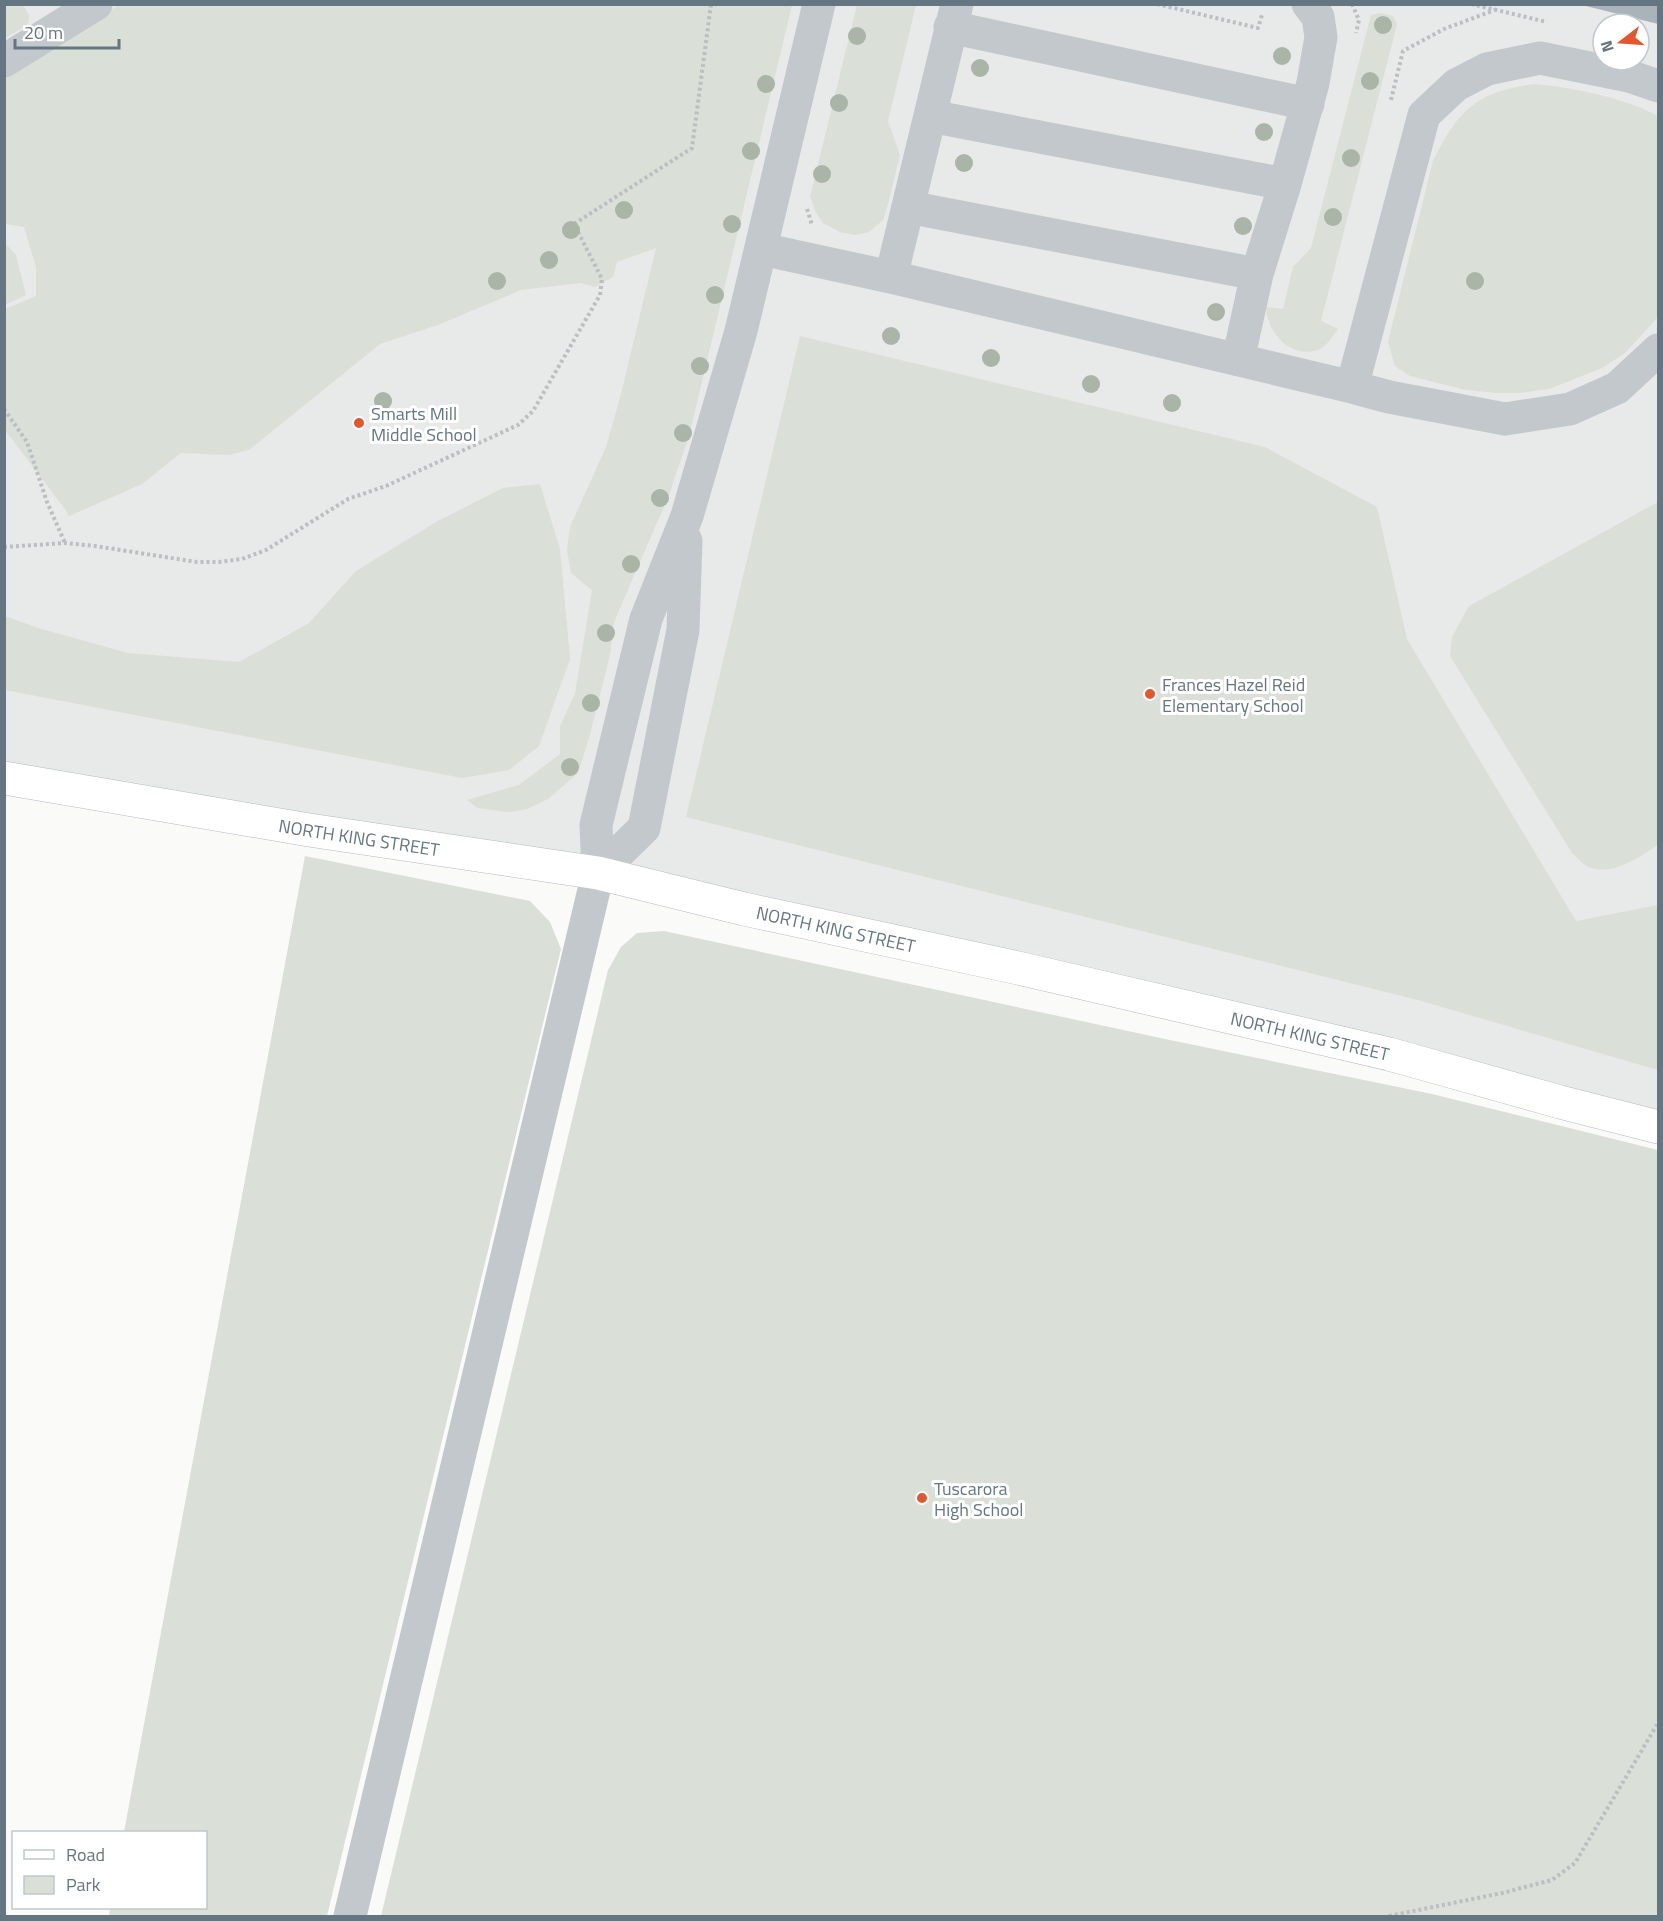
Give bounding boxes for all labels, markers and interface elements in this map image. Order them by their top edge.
scale bar [15,12,118,50]
north arrow [1591,12,1651,72]
text: 20 m [24,19,63,46]
text: N [1594,38,1620,55]
place label: Smarts Mill Middle School [371,400,477,448]
marker: Smarts Mill Middle School [352,416,366,430]
place label: Frances Hazel Reid Elementary School [1162,671,1305,719]
marker: Frances Hazel Reid Elementary School [1143,687,1157,701]
street label: NORTH KING STREET [277,812,442,863]
street label: NORTH KING STREET [754,899,919,959]
street label: NORTH KING STREET [1228,1004,1393,1067]
place label: Tuscarora High School [934,1475,1023,1523]
marker: Tuscarora High School [915,1491,929,1505]
legend [12,1831,207,1909]
text: Road [66,1841,105,1868]
text: Park [66,1871,101,1898]

